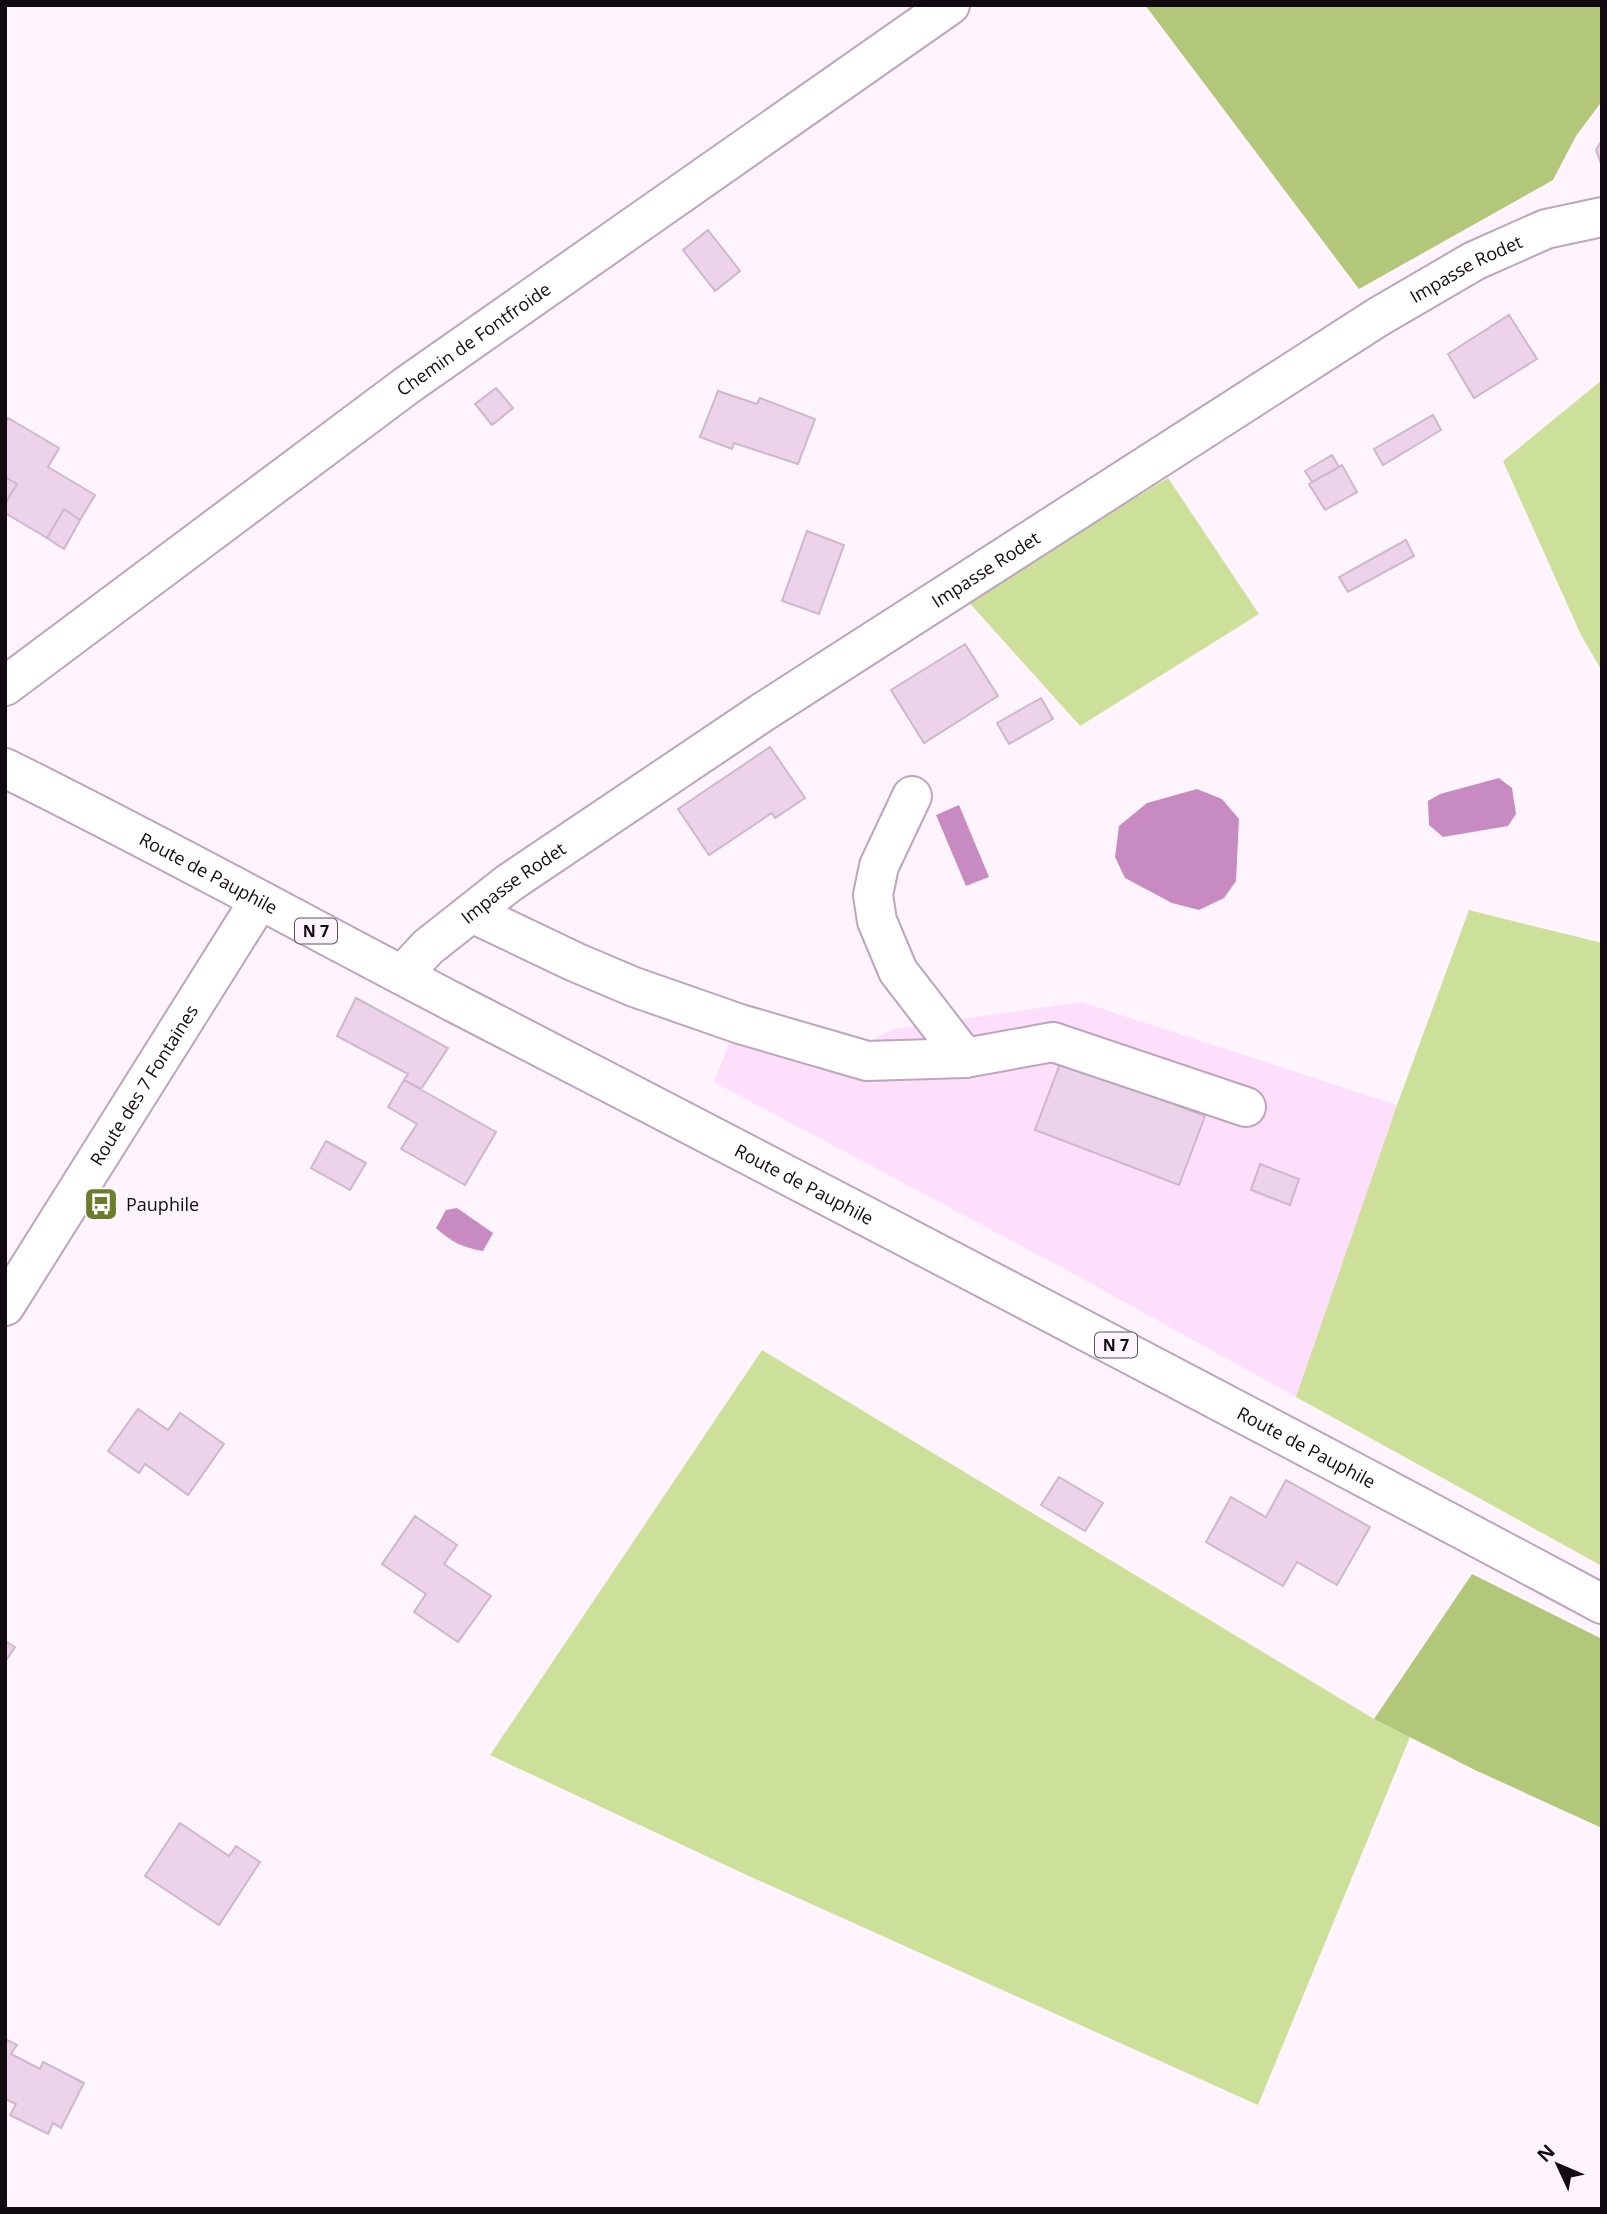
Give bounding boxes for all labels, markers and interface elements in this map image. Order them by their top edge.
street label: Impasse Rodet [1405,229,1526,308]
street label: Chemin de Fontfroide [391,277,555,401]
street label: Impasse Rodet [927,525,1044,613]
street label: Route de Pauphile [135,826,282,919]
street label: Impasse Rodet [456,836,570,929]
road number: N 7 [295,918,337,944]
street label: Route des 7 Fontaines [84,1000,203,1170]
street label: Route de Pauphile [731,1138,878,1230]
bus stop icon: Pauphile [82,1185,120,1223]
place label: Pauphile [126,1192,199,1216]
road number: N 7 [1095,1332,1137,1358]
street label: Route de Pauphile [1233,1401,1380,1493]
north arrow [1523,2130,1593,2200]
text: N [1531,2139,1560,2168]

